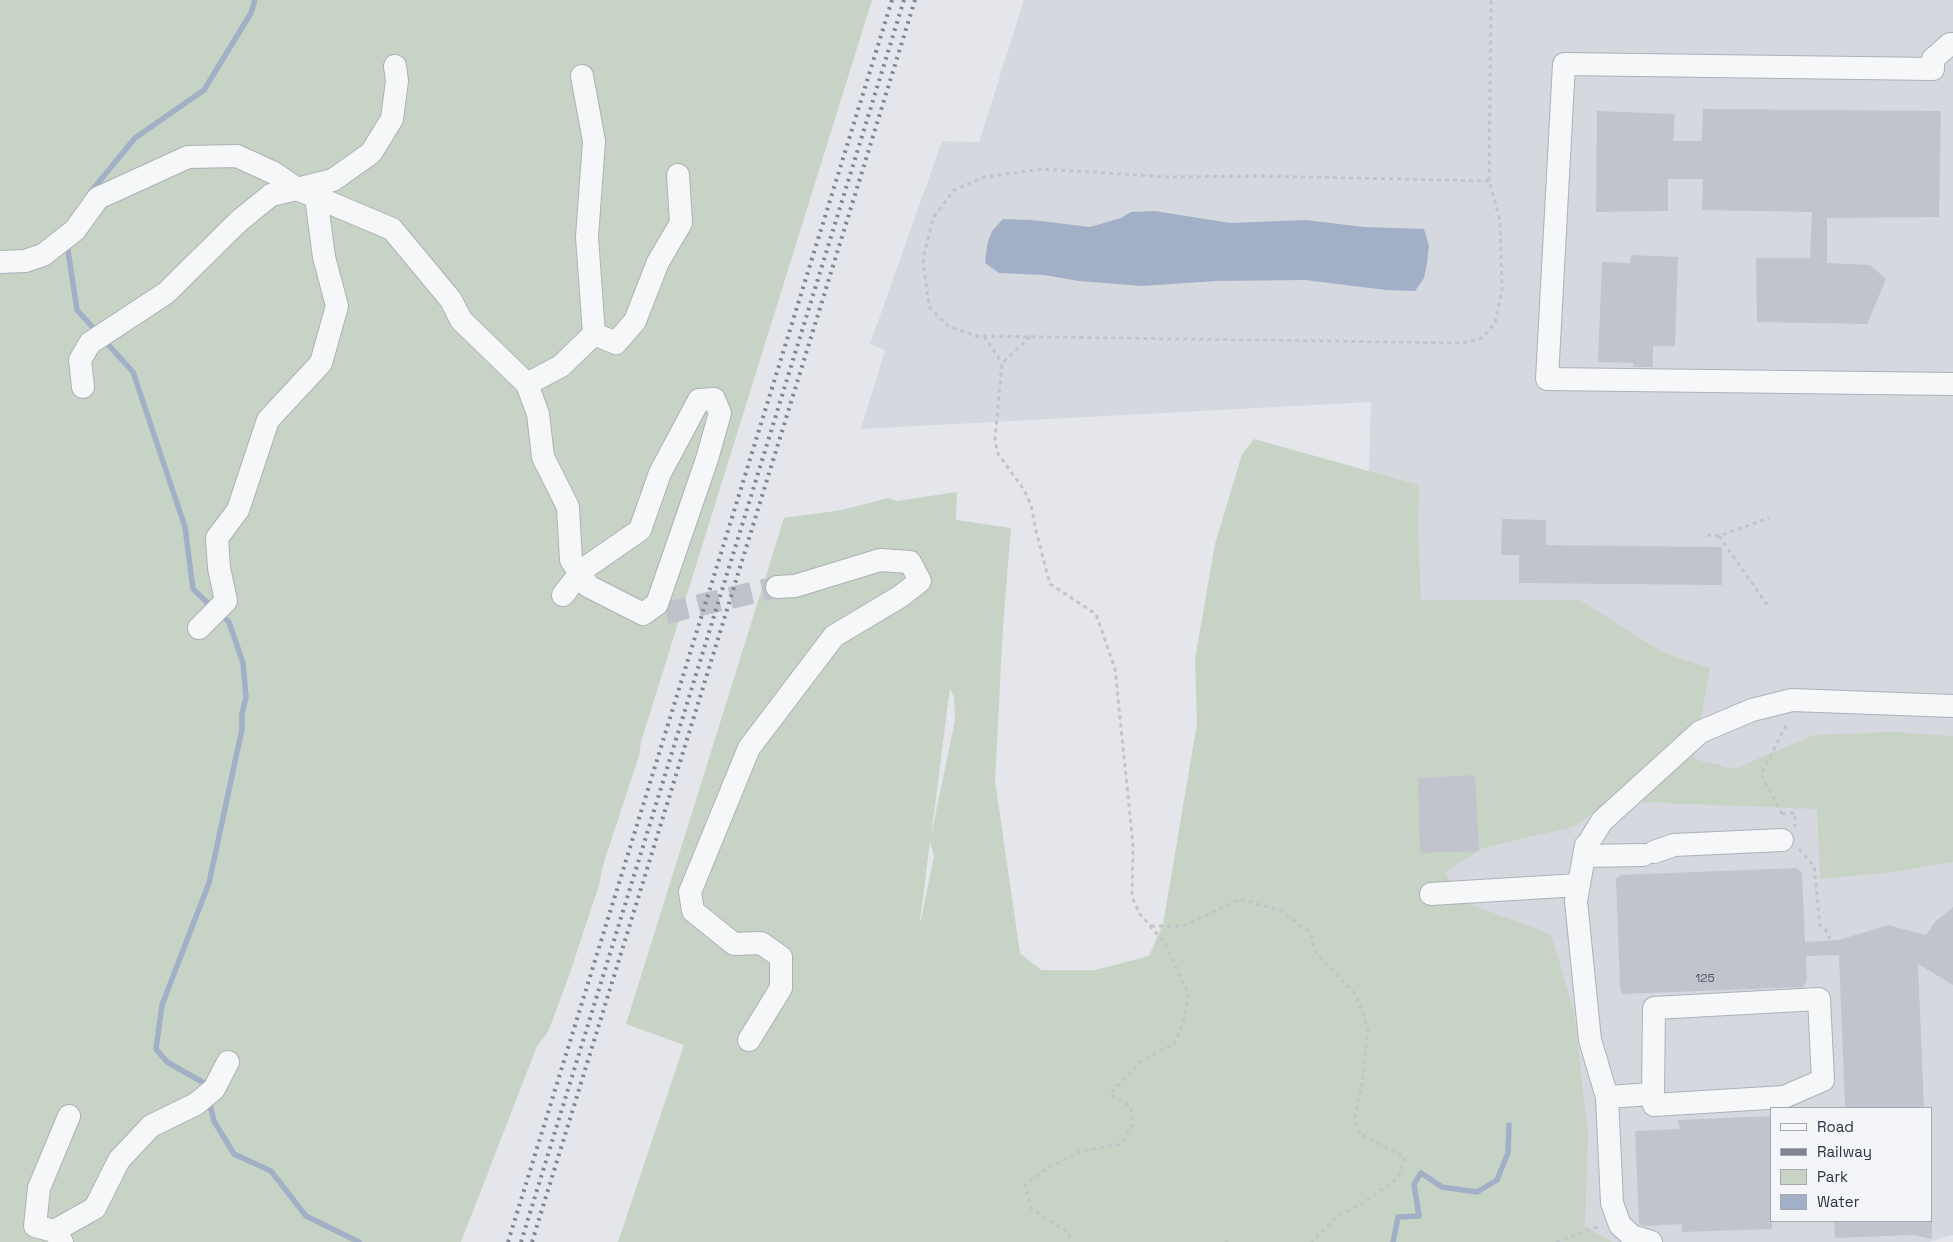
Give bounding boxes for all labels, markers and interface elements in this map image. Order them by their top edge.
house number: 125 [1695,972,1715,986]
legend [1770,1107,1933,1222]
text: Road [1817,1117,1854,1136]
text: Railway [1817,1142,1872,1161]
text: Park [1817,1167,1848,1186]
text: Water [1817,1192,1859,1211]

